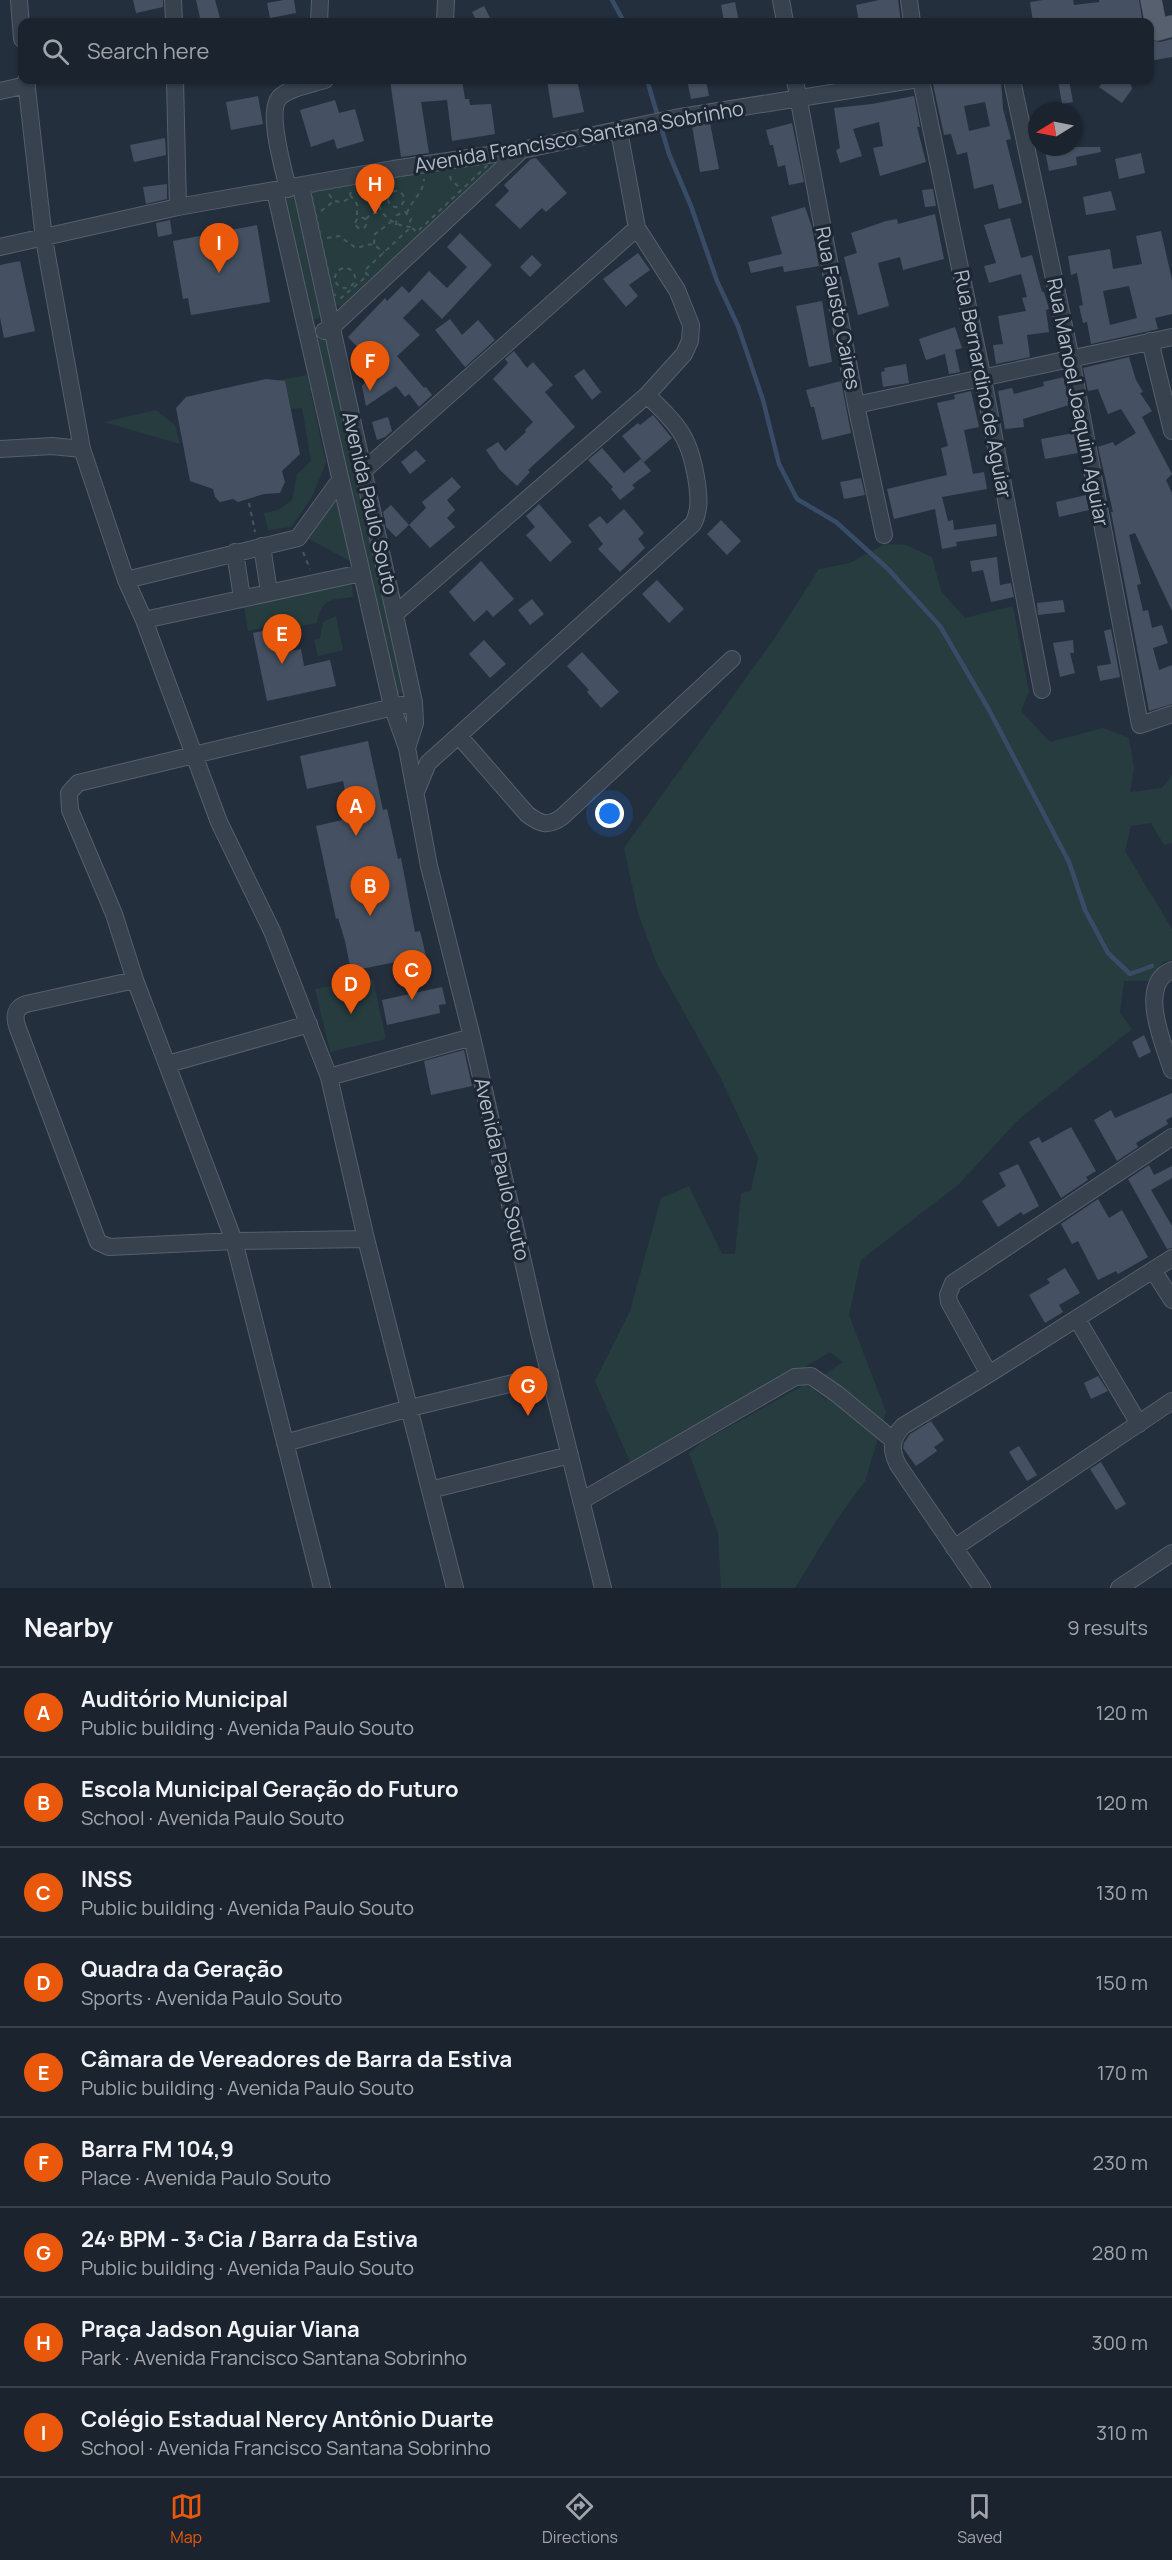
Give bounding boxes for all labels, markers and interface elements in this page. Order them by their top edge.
search box [18,18,1154,84]
icon: search [39,35,72,68]
text: Search here [87,36,209,66]
street label: Avenida Francisco Santana Sobrinho [412,94,746,179]
north arrow [1028,102,1082,156]
pin: H [356,164,394,214]
pin: I [200,224,238,273]
street label: Rua Fausto Caires [809,224,868,392]
street label: Rua Bernardino de Aguiar [948,268,1019,500]
street label: Rua Manoel Joaquim Aguiar [1041,275,1116,528]
pin: F [350,342,389,391]
street label: Avenida Paulo Souto [336,409,405,597]
pin: E [262,614,302,664]
pin: A [336,786,376,836]
your location [595,799,624,828]
pin: B [350,866,389,916]
pin: C [392,950,432,1000]
pin: D [332,964,370,1014]
street label: Avenida Paulo Souto [468,1075,537,1263]
pin: G [508,1366,548,1416]
text: Nearby [24,1609,113,1645]
text: 9 results [1067,1614,1148,1641]
text: Auditório Municipal [81,1684,288,1714]
text: A [37,1699,50,1726]
text: 120 m [1096,1699,1148,1726]
text: Public building · Avenida Paulo Souto [81,1714,414,1741]
text: Escola Municipal Geração do Futuro [81,1774,459,1804]
text: B [37,1789,50,1816]
text: 120 m [1096,1789,1148,1816]
text: School · Avenida Paulo Souto [81,1804,344,1831]
text: INSS [81,1864,132,1894]
text: C [36,1879,51,1906]
text: 130 m [1096,1879,1148,1906]
text: Public building · Avenida Paulo Souto [81,1894,414,1921]
text: Quadra da Geração [81,1954,283,1984]
text: D [36,1969,51,1996]
text: 150 m [1095,1969,1148,1996]
text: Sports · Avenida Paulo Souto [81,1984,342,2011]
text: Câmara de Vereadores de Barra da Estiva [81,2044,512,2074]
text: E [38,2059,49,2086]
text: 170 m [1097,2059,1148,2086]
text: Public building · Avenida Paulo Souto [81,2074,414,2101]
text: Barra FM 104,9 [81,2134,234,2164]
text: F [38,2149,49,2176]
text: 230 m [1092,2149,1148,2176]
text: Place · Avenida Paulo Souto [81,2164,331,2191]
text: 24º BPM - 3ª Cia / Barra da Estiva [81,2224,418,2254]
text: G [36,2239,51,2266]
text: 280 m [1092,2239,1148,2266]
text: Public building · Avenida Paulo Souto [81,2254,414,2281]
text: Praça Jadson Aguiar Viana [81,2314,360,2344]
text: H [36,2329,51,2356]
text: 300 m [1092,2329,1148,2356]
text: Park · Avenida Francisco Santana Sobrinho [81,2344,467,2371]
text: Colégio Estadual Nercy Antônio Duarte [81,2404,494,2434]
text: I [41,2419,46,2446]
text: 310 m [1096,2419,1148,2446]
text: School · Avenida Francisco Santana Sobrinho [81,2434,491,2461]
tab: Map [170,2490,203,2548]
tab: Directions [542,2490,618,2548]
tab: Saved [957,2490,1002,2548]

